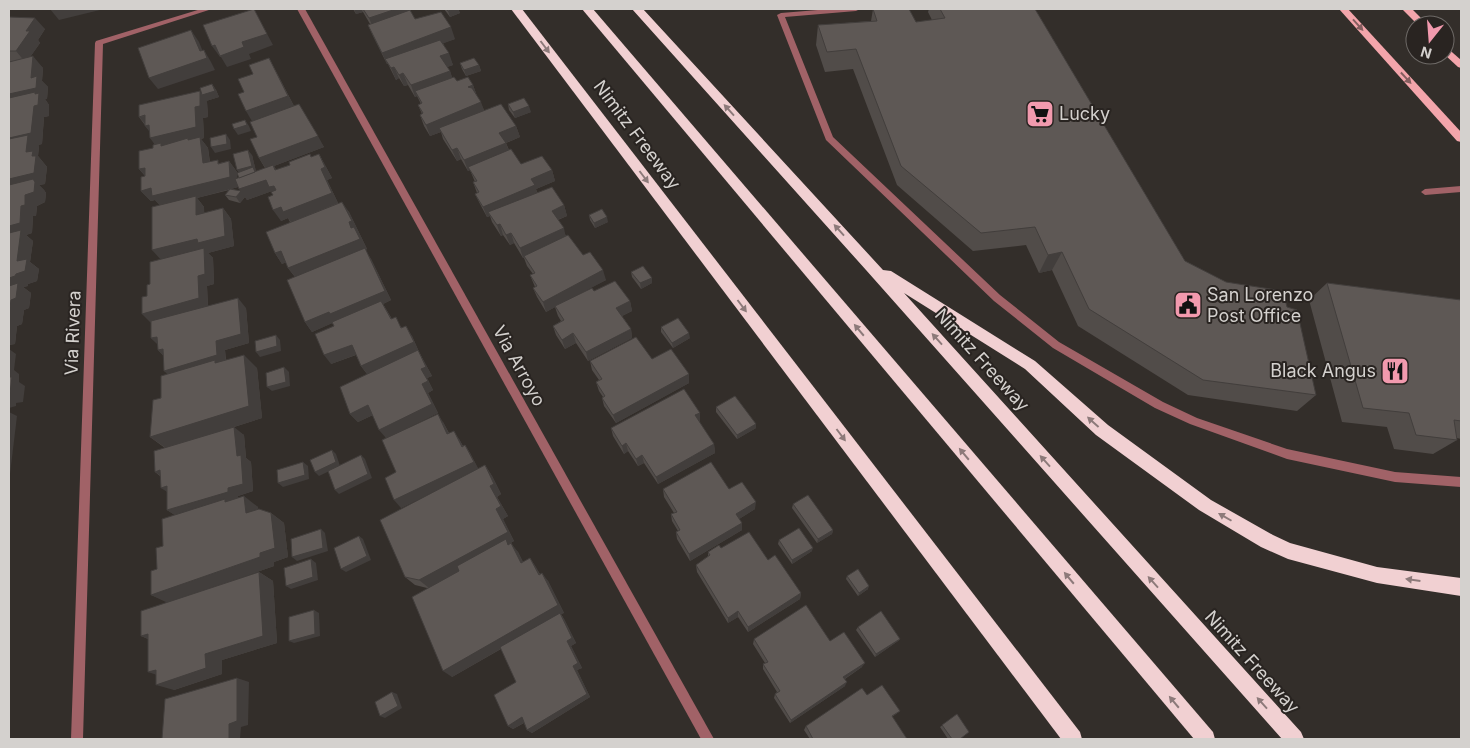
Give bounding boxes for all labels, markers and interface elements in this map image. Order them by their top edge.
north arrow [1405,15,1455,65]
one-way arrow [1352,19,1364,31]
one-way arrow [540,41,550,54]
text: N [1418,43,1434,63]
one-way arrow [1400,71,1412,83]
street label: Nimitz Freeway [590,76,685,193]
supermarket icon: Lucky [1025,99,1055,129]
place label: Lucky [1059,103,1110,124]
one-way arrow [723,104,735,116]
one-way arrow [638,170,649,183]
one-way arrow [833,224,844,236]
place label: San Lorenzo Post Office [1207,284,1313,326]
street label: Via Rivera [61,290,84,376]
public building icon: San Lorenzo Post Office [1173,290,1203,320]
one-way arrow [737,299,748,312]
street label: Nimitz Freeway [931,304,1034,415]
street label: Via Arroyo [489,322,550,410]
one-way arrow [854,324,865,337]
one-way arrow [931,334,943,346]
restaurant icon: Black Angus [1380,356,1410,386]
place label: Black Angus [1270,360,1376,381]
one-way arrow [1087,416,1100,427]
one-way arrow [836,428,846,442]
one-way arrow [959,448,970,460]
one-way arrow [1039,455,1051,467]
one-way arrow [1218,512,1231,521]
one-way arrow [1063,573,1075,585]
one-way arrow [1148,575,1159,588]
one-way arrow [1405,576,1421,584]
street label: Nimitz Freeway [1201,606,1304,717]
one-way arrow [1169,696,1180,708]
one-way arrow [1256,697,1268,709]

